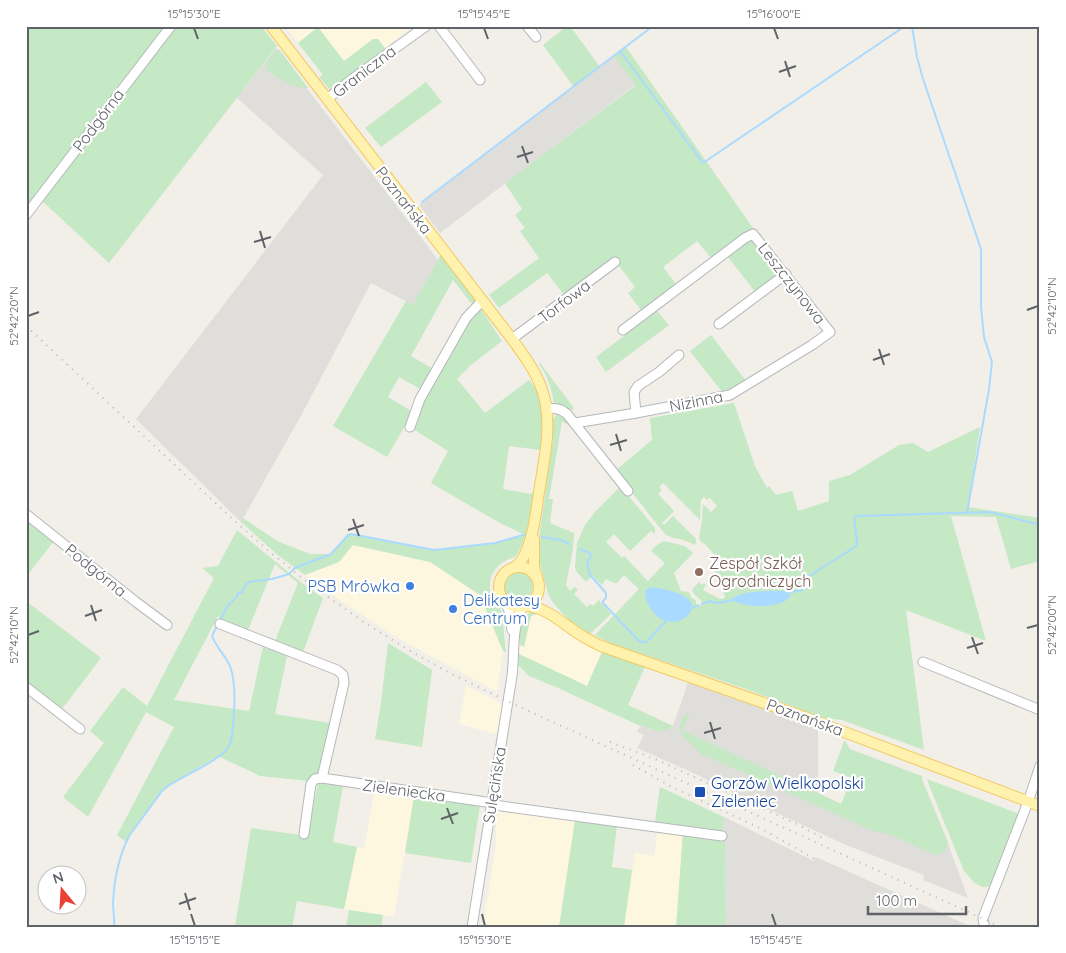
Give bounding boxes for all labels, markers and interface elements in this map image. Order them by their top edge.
text: 15°15'30"E [167,6,221,21]
text: 15°15'45"E [458,6,510,21]
text: 15°16'00"E [747,6,801,21]
street label: Graniczna [328,41,400,101]
street label: Podgórna [68,85,128,155]
street label: Poznańska [371,162,437,238]
street label: Leszczynowa [754,238,830,328]
street label: Torfowa [534,275,594,327]
text: 52°42'10"N [1044,277,1059,335]
text: 52°42'20"N [6,286,21,346]
street label: Nizinna [667,386,725,416]
street label: Podgórna [61,539,131,601]
place label: Zespół Szkół Ogrodniczych [709,553,811,591]
marker: Zespół Szkół Ogrodniczych [693,566,705,578]
place label: PSB Mrówka [307,576,400,596]
marker: PSB Mrówka [404,580,416,592]
place label: Delikatesy Centrum [463,590,540,628]
text: 52°42'00"N [1044,595,1059,655]
marker: Delikatesy Centrum [447,603,459,615]
text: 52°42'10"N [6,606,21,664]
street label: Poznańska [764,694,846,740]
street label: Sulęcińska [478,745,510,825]
place label: Gorzów Wielkopolski Zieleniec [711,773,864,811]
street label: Zieleniecka [361,774,447,806]
marker: Gorzów Wielkopolski Zieleniec [693,785,707,799]
north arrow [38,866,88,916]
text: N [50,867,66,888]
scale bar [868,883,966,915]
text: 100 m [876,891,917,910]
text: 15°15'15"E [170,932,221,947]
text: 15°15'30"E [458,932,512,947]
text: 15°15'45"E [750,932,802,947]

